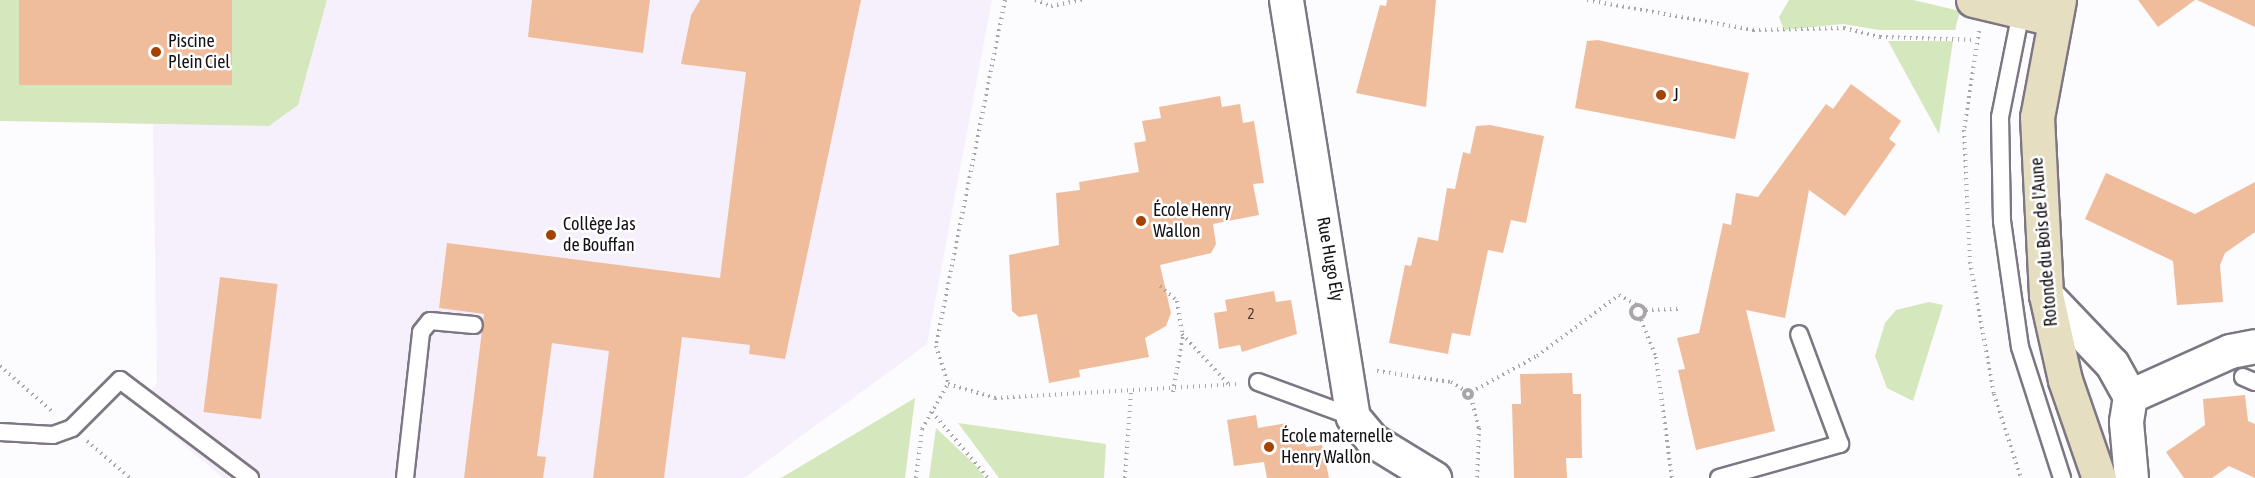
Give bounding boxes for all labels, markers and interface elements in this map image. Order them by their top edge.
place label: Piscine Plein Ciel [168,31,230,74]
marker: Piscine Plein Ciel [149,45,163,59]
place label: J [1673,84,1679,106]
marker: J [1654,88,1668,102]
street label: Rotonde du Bois de l'Aune [2026,156,2062,328]
place label: École Henry Wallon [1153,200,1231,242]
place label: Collège Jas de Bouffan [563,214,636,256]
marker: École Henry Wallon [1134,214,1148,228]
street label: Rue Hugo Ely [1312,215,1348,303]
marker: Collège Jas de Bouffan [544,228,558,242]
house number: 2 [1247,305,1255,323]
place label: École maternelle Henry Wallon [1281,426,1393,468]
marker: École maternelle Henry Wallon [1262,440,1276,454]

